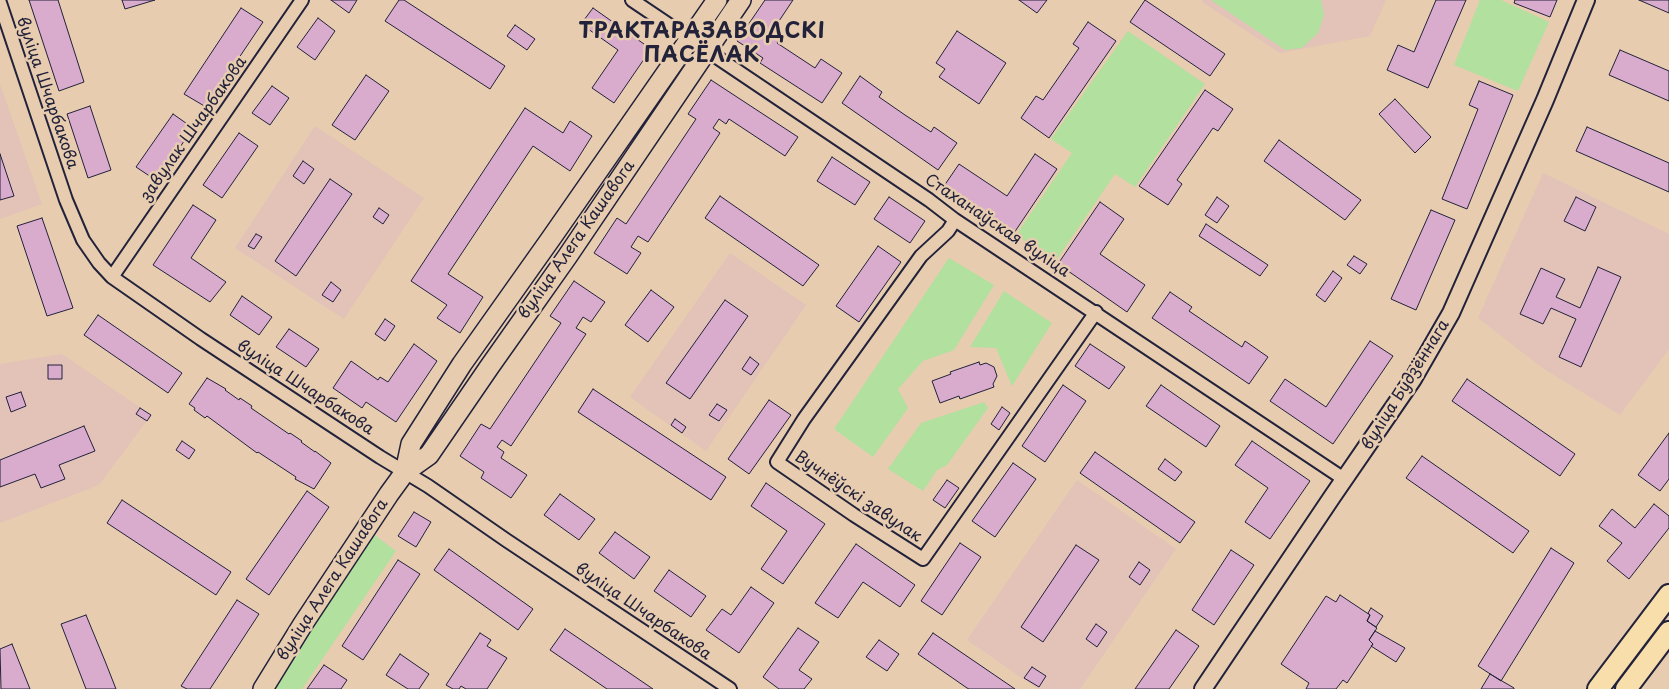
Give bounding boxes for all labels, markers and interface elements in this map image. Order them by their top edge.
street label: вуліца Шчарбакова [12,14,82,172]
district label: ТРАКТАРАЗАВОДСКІ ПАСЁЛАК [578,19,826,69]
street label: завулак Шчарбакова [137,53,251,205]
street label: вуліца Алега Кашавога [515,157,639,323]
street label: Стаханаўская вуліца [921,170,1073,282]
street label: вуліца Будзённага [1358,316,1454,454]
street label: вуліца Шчарбакова [233,336,377,440]
street label: Вучнёўскі завулак [791,447,925,547]
street label: вуліца Алега Кашавога [273,495,393,665]
street label: вуліца Шчарбакова [571,559,715,665]

